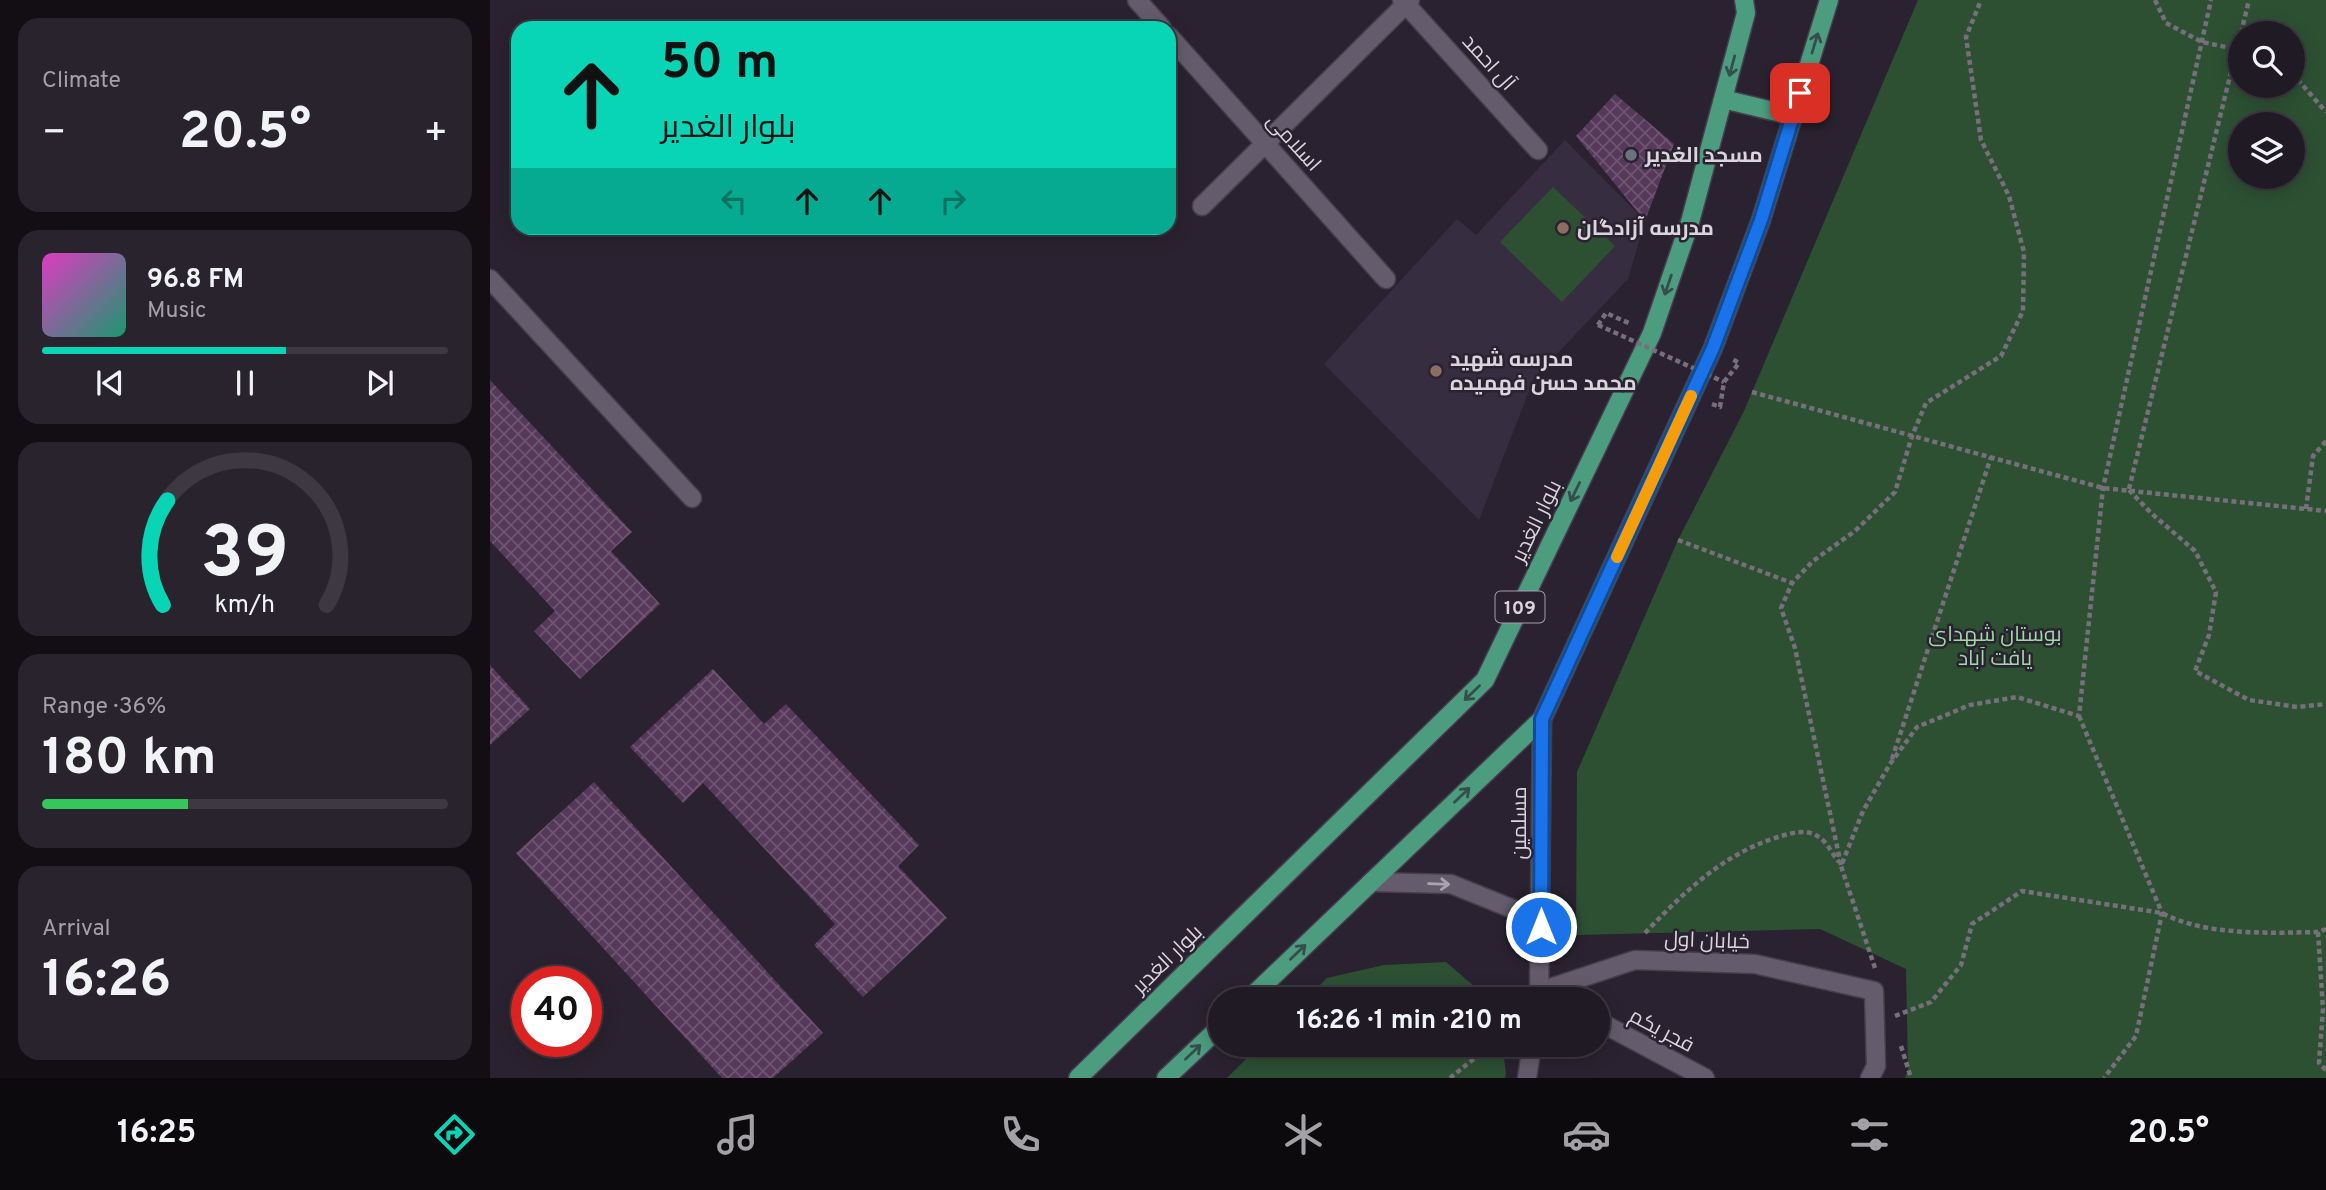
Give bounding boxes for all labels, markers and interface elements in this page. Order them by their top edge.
map controls [2228,21,2305,189]
button: search [2228,21,2305,98]
street label: آل احمد [1455,29,1521,97]
one-way arrow [1810,33,1823,55]
text: 50 m [661,34,778,96]
icon: ahead [546,49,637,140]
one-way arrow [1725,54,1738,77]
pin [1770,63,1830,123]
text: Climate [42,67,121,96]
icon: arrive [1781,74,1819,112]
text: 20.5° [179,101,311,167]
street label: اسلامی [1260,108,1326,178]
text: بلوار الغدیر [661,109,795,149]
text: − [42,110,67,159]
text: + [423,110,448,159]
button: layers [2228,112,2305,189]
place label: مسجد الغدیر [1644,143,1763,170]
marker: مسجد الغدیر [1623,147,1639,163]
icon: left [715,182,753,220]
icon: ahead [788,182,826,220]
icon: ahead [861,182,899,220]
icon: right [934,182,972,220]
place label: مدرسه آزادگان [1577,216,1714,243]
marker: مدرسه آزادگان [1555,220,1571,236]
text: 96.8 FM [147,264,244,297]
one-way arrow [1661,273,1674,295]
text: Music [147,297,207,326]
place label: مدرسه شهید محمد حسن فهمیده [1450,347,1637,398]
marker: مدرسه شهید محمد حسن فهمیده [1428,363,1444,379]
icon: previous [91,364,129,402]
icon: pause [226,364,264,402]
icon: next [361,364,399,402]
street label: بلوار الغدیر [1505,476,1569,568]
one-way arrow [1568,481,1582,502]
text: 39 [201,511,289,603]
text: km/h [215,590,275,622]
road number: 109 [1496,592,1544,622]
park label: بوستان شهدای یافت آباد [1928,622,2062,673]
one-way arrow [1463,685,1480,702]
text: Range · 36% [42,693,166,722]
text: 180 km [42,727,217,793]
street label: مسلمین [1507,786,1534,860]
one-way arrow [1453,787,1471,804]
one-way arrow [1428,877,1451,891]
position arrow [1504,890,1578,964]
text: Arrival [42,915,111,944]
street label: بلوار الغدیر [1126,920,1209,1001]
street label: خیابان اول [1664,927,1750,956]
one-way arrow [1289,944,1306,961]
text: 16:26 [42,949,171,1015]
speed limit sign: 40 [511,966,602,1057]
street label: فجر یکم [1624,1003,1699,1060]
text: 16:26 · 1 min · 210 m [1296,1005,1522,1038]
one-way arrow [1184,1044,1201,1061]
icon: directions [430,1110,479,1159]
icon: music [713,1110,762,1159]
icon: phone [996,1110,1045,1159]
icon: climate [1279,1110,1328,1159]
icon: car [1562,1110,1611,1159]
icon: filters [1845,1110,1894,1159]
text: 16:25 [117,1114,196,1154]
text: 20.5° [2128,1114,2209,1154]

